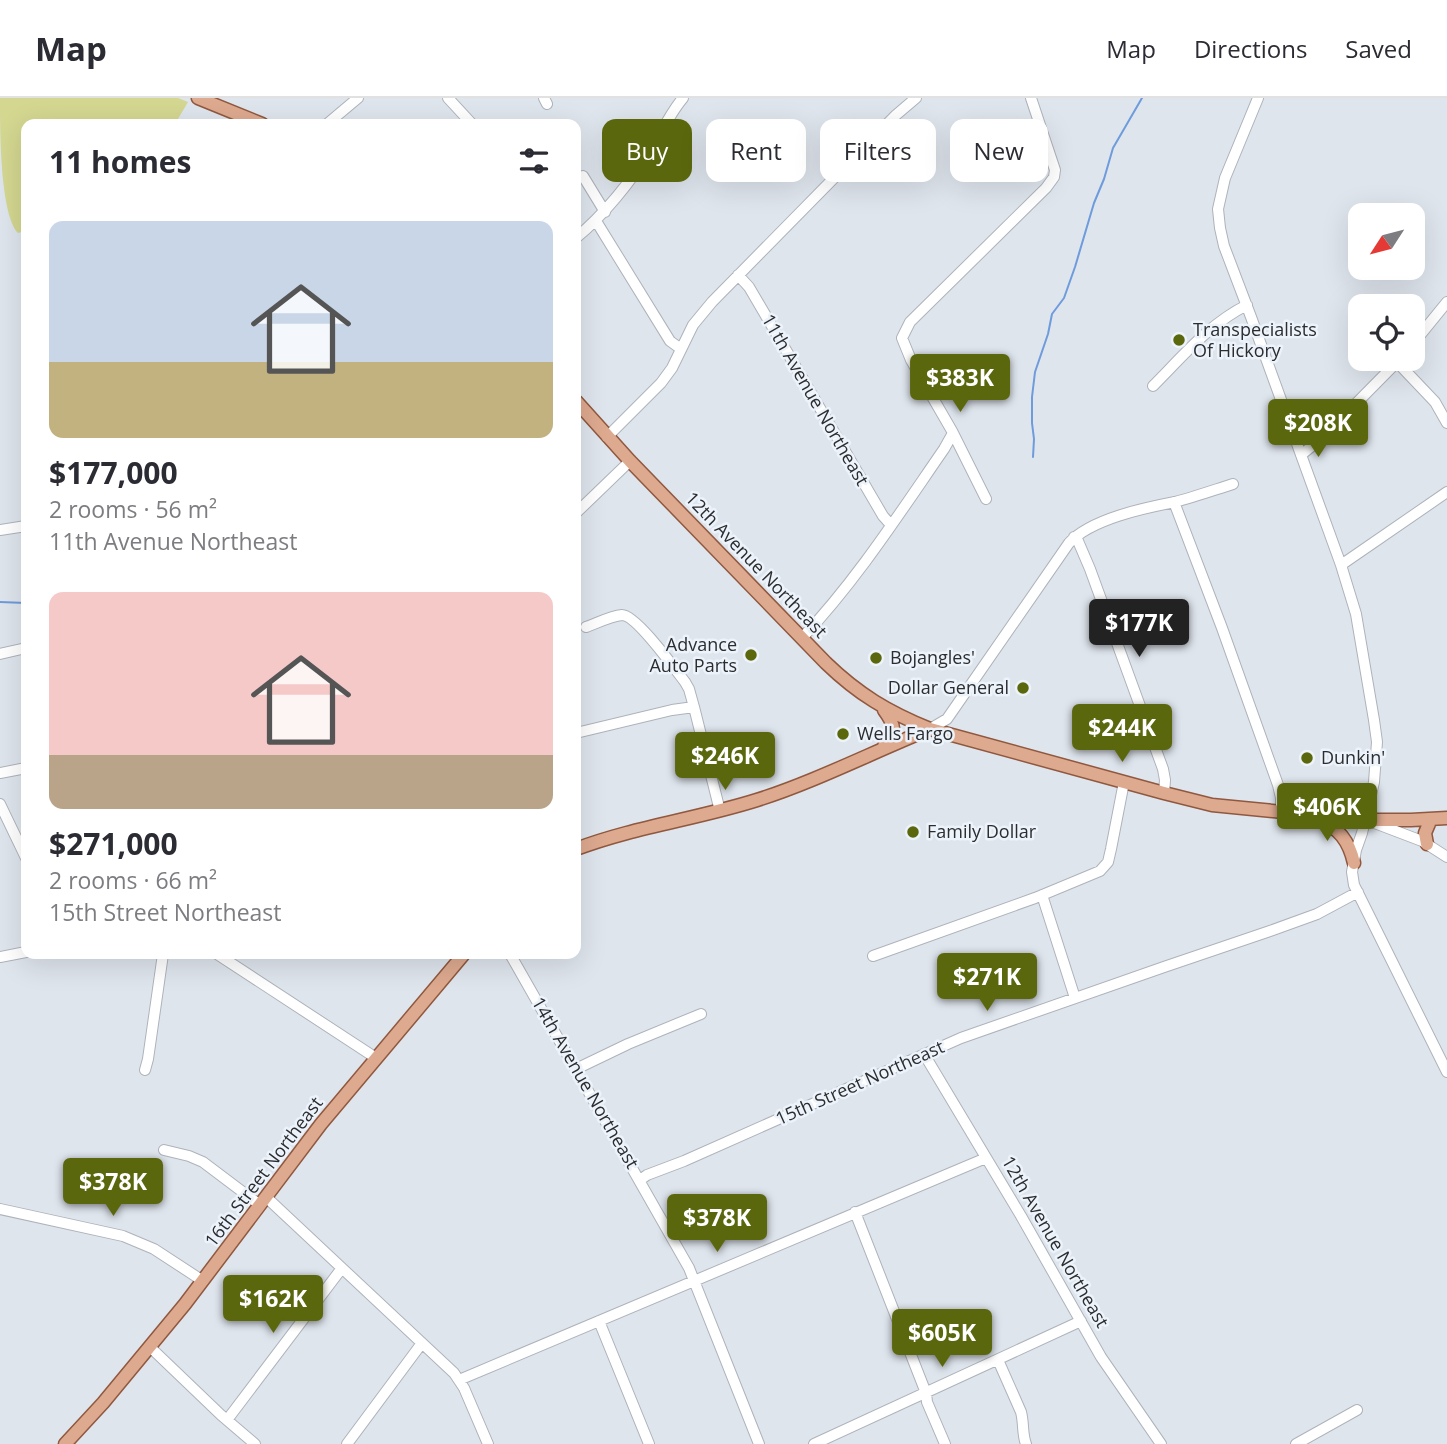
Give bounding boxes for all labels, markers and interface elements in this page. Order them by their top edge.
text: Map [35,26,107,71]
text: Map [1106,32,1156,65]
text: Directions [1194,32,1307,65]
text: Saved [1345,32,1412,65]
chip: Buy [602,119,692,182]
chip: Rent [706,119,806,182]
chip: Filters [820,119,936,182]
chip: New [950,119,1048,182]
text: 11 homes [49,141,192,182]
icon: filters [515,142,553,180]
north arrow [1348,203,1424,280]
map controls [1348,203,1425,371]
icon: home [238,266,364,392]
button: locate [1348,294,1425,371]
street label: 11th Avenue Northeast [757,309,875,490]
place label: Transpecialists Of Hickory [1193,317,1317,362]
marker: Transpecialists Of Hickory [1171,332,1187,348]
pin: $383K [911,354,1009,414]
text: $383K [926,361,994,393]
pin: $208K [1269,400,1367,459]
text: $208K [1284,406,1352,438]
text: $177,000 [49,452,178,493]
street label: 12th Avenue Northeast [681,486,833,643]
text: 2 rooms · 56 m² [49,493,217,525]
text: 11th Avenue Northeast [49,525,297,557]
pin: $177K [1090,600,1188,659]
text: $177K [1105,606,1173,638]
place label: Advance Auto Parts [649,632,737,677]
icon: home [238,637,364,763]
place label: Bojangles' [890,645,975,669]
marker: Advance Auto Parts [743,647,759,663]
marker: Bojangles' [868,650,884,666]
place label: Dollar General [888,675,1009,699]
marker: Dollar General [1015,680,1031,696]
pin: $244K [1073,704,1171,764]
text: $244K [1088,711,1156,743]
place label: Wells Fargo [857,721,953,745]
marker: Wells Fargo [835,726,851,742]
pin: $246K [676,732,774,792]
text: $246K [691,739,759,771]
place label: Dunkin' [1321,745,1385,769]
marker: Dunkin' [1299,750,1315,766]
pin: $406K [1278,784,1376,843]
text: $406K [1293,790,1361,822]
place label: Family Dollar [927,819,1037,843]
text: $271,000 [49,823,178,864]
marker: Family Dollar [905,824,921,840]
text: 2 rooms · 66 m² [49,864,217,896]
text: 15th Street Northeast [49,896,282,928]
pin: $271K [938,954,1036,1013]
text: $271K [953,960,1021,992]
street label: 14th Avenue Northeast [527,992,645,1173]
street label: 15th Street Northeast [772,1034,948,1130]
street label: 16th Street Northeast [199,1092,328,1251]
street label: 12th Avenue Northeast [997,1151,1115,1332]
pin: $378K [64,1158,162,1218]
text: $378K [79,1165,147,1197]
pin: $378K [668,1194,766,1254]
text: $378K [683,1201,751,1233]
pin: $162K [224,1276,322,1335]
text: $162K [239,1282,307,1314]
pin: $605K [893,1310,991,1369]
text: $605K [908,1316,976,1348]

